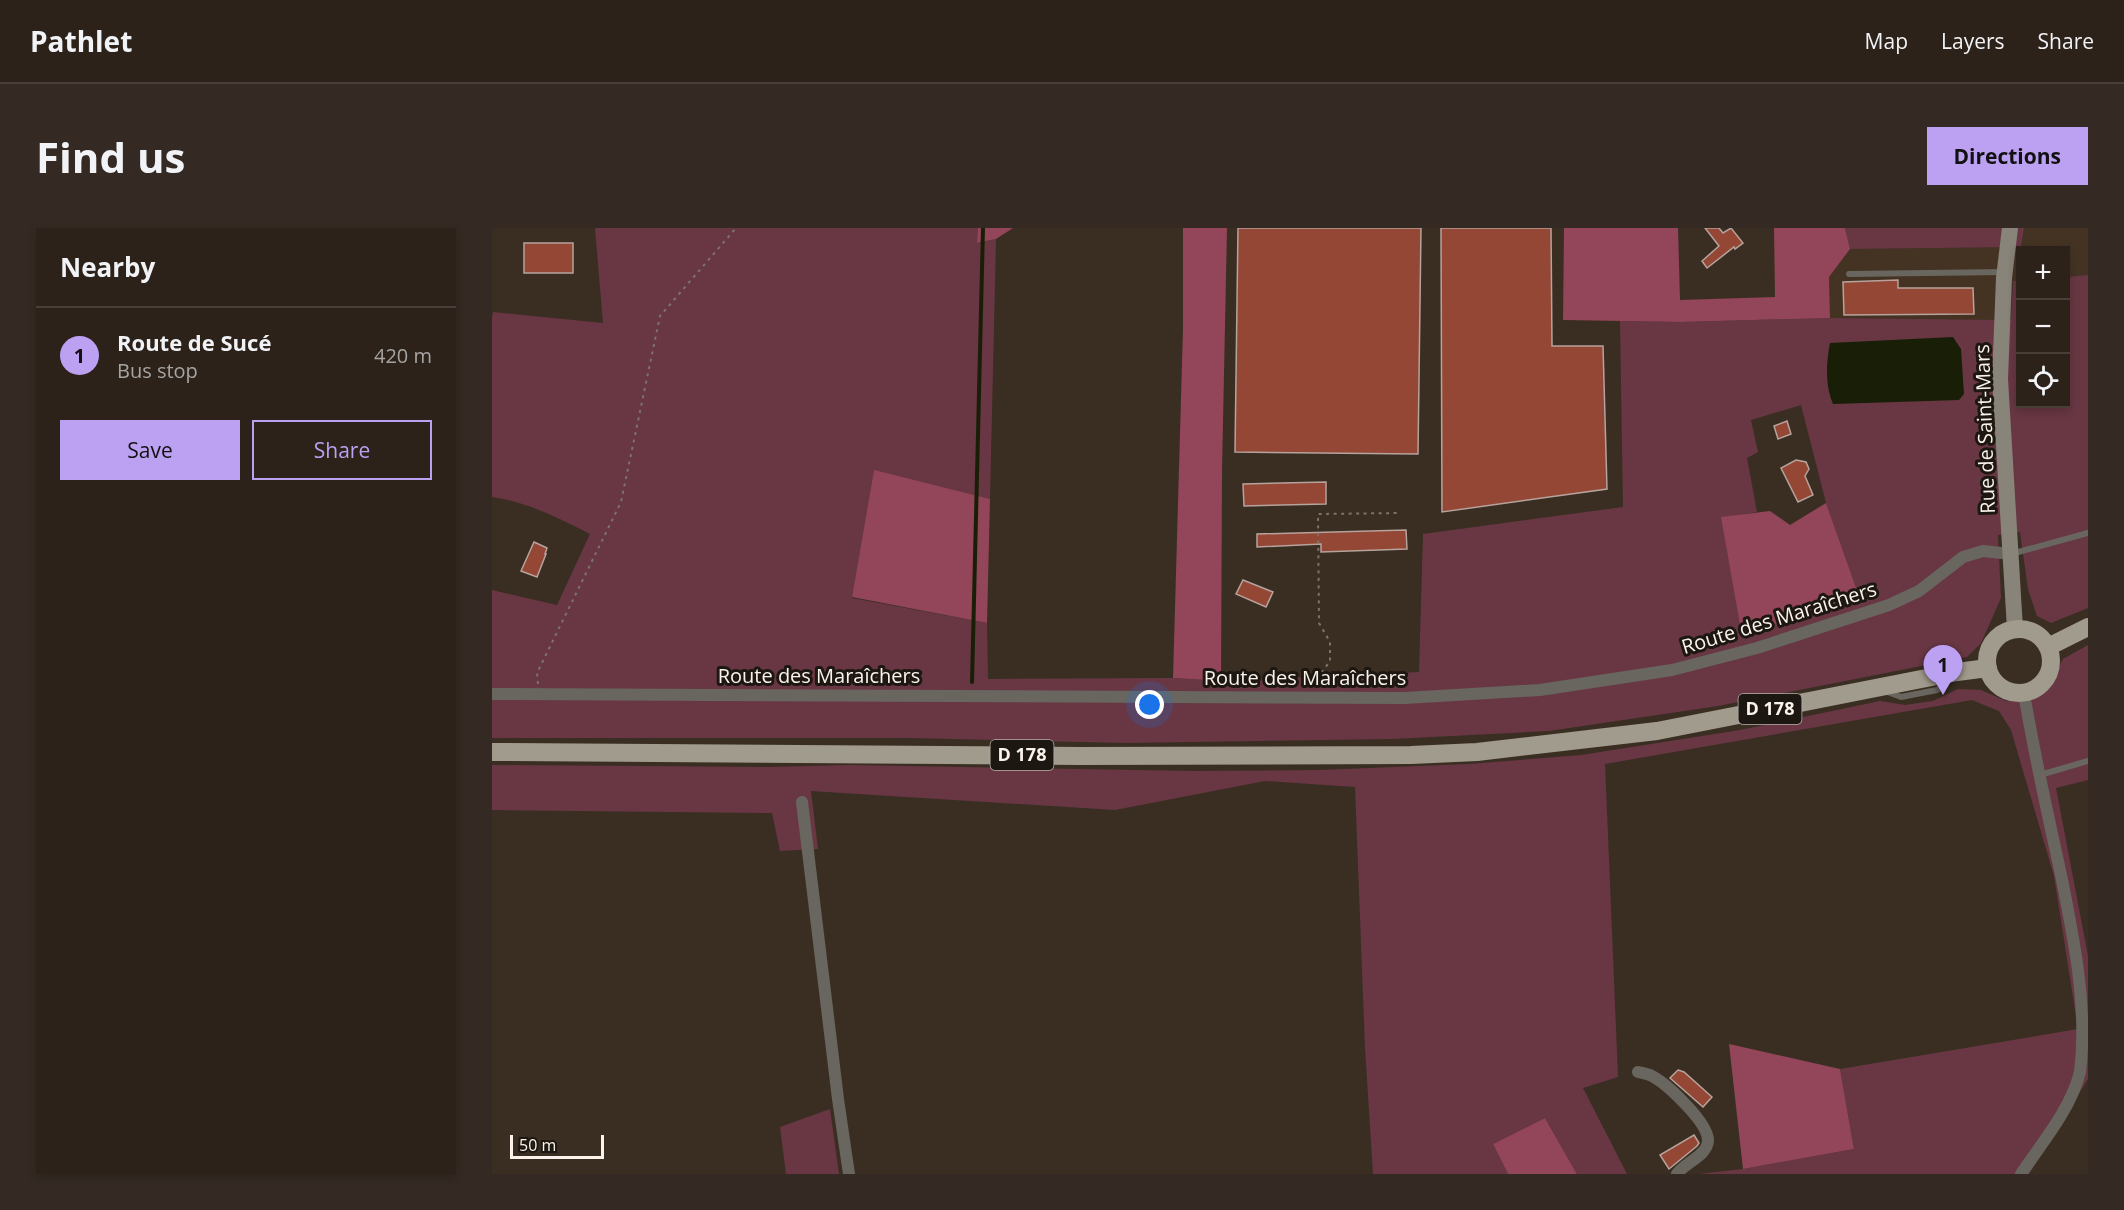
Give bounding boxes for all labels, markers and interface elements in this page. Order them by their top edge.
text: Pathlet [30,22,132,60]
text: Map [1865,27,1908,55]
text: Layers [1941,27,2005,55]
text: Share [2038,27,2094,55]
button: Directions [1927,127,2088,185]
text: Find us [36,128,185,185]
map controls [2016,246,2070,408]
button: + [2016,246,2070,300]
text: Nearby [60,249,155,285]
button: − [2016,300,2070,354]
text: Route de Sucé [117,327,271,357]
text: 1 [74,342,85,369]
text: 420 m [374,342,432,369]
street label: Rue de Saint-Mars [1968,344,2001,514]
button: locate [2016,354,2070,408]
text: Bus stop [117,357,198,384]
button: Save [60,420,240,480]
button: Share [252,420,432,480]
street label: Route des Maraîchers [1678,575,1880,660]
pin: 1 [1924,646,1962,695]
street label: Route des Maraîchers [718,662,920,689]
street label: Route des Maraîchers [1204,664,1406,691]
your location [1135,690,1164,719]
road number: D 178 [1738,694,1802,724]
road number: D 178 [990,740,1054,770]
scale bar [510,1132,604,1160]
text: 50 m [519,1134,556,1156]

